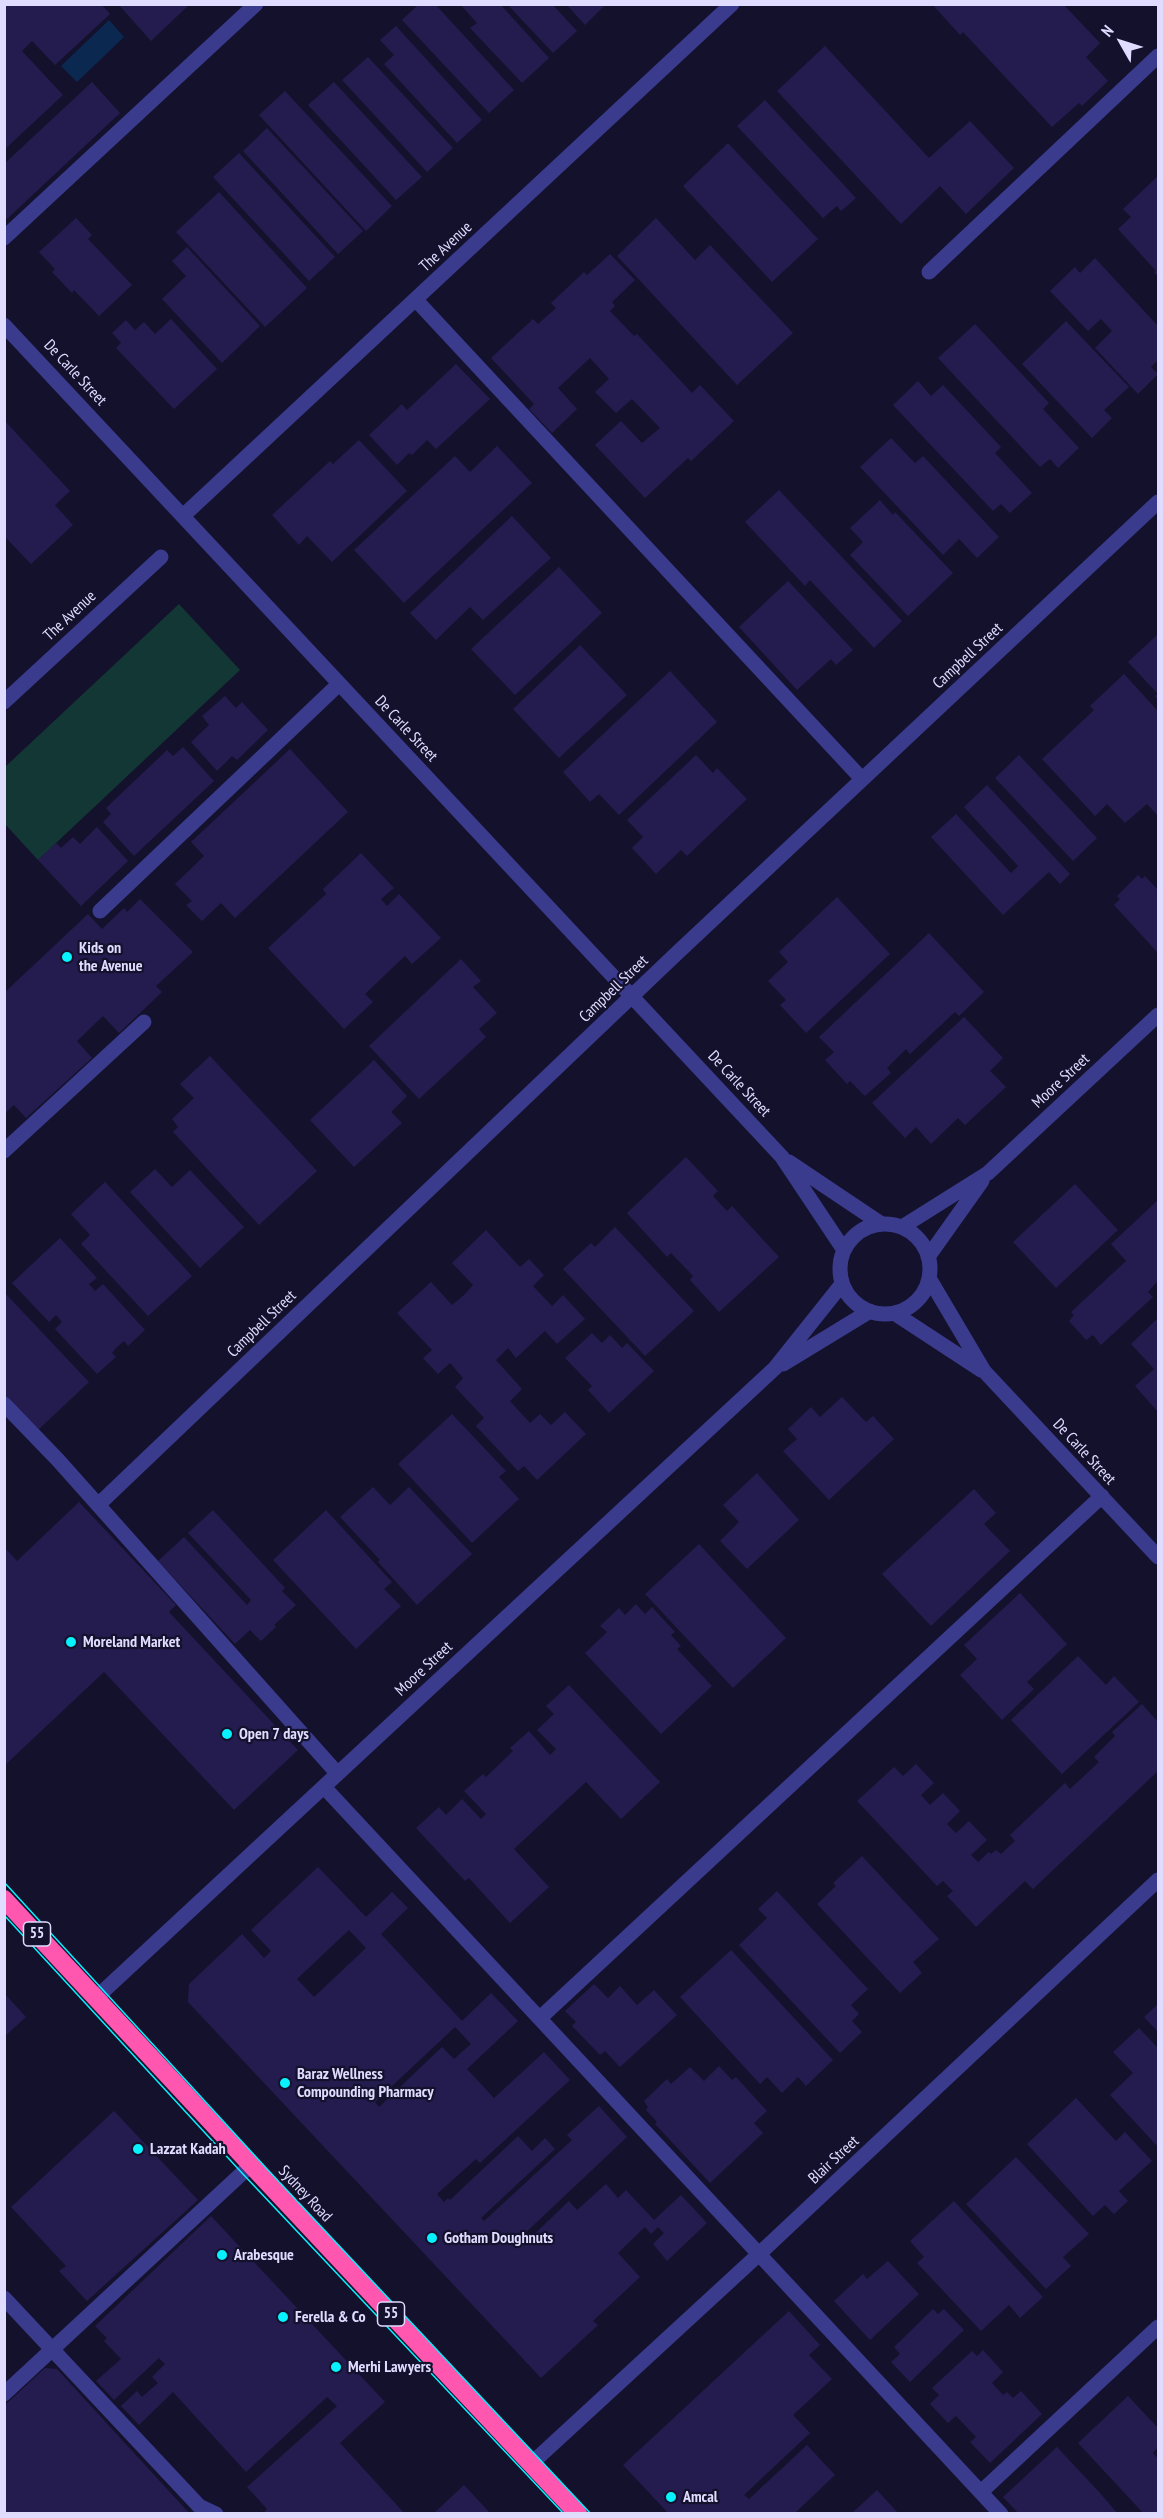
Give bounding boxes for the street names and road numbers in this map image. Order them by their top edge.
street label: The Avenue [416,218,476,276]
street label: De Carle Street [40,336,110,410]
street label: The Avenue [40,587,100,645]
street label: Campbell Street [929,619,1007,693]
street label: De Carle Street [371,692,441,766]
street label: Campbell Street [576,951,652,1027]
street label: De Carle Street [704,1047,774,1121]
street label: Moore Street [1028,1050,1094,1112]
street label: Campbell Street [224,1286,300,1362]
street label: De Carle Street [1049,1415,1119,1489]
street label: Moore Street [391,1638,457,1700]
road number: 55 [24,1922,51,1946]
street label: Blair Street [805,2132,863,2188]
street label: Sydney Road [274,2162,336,2226]
road number: 55 [378,2302,404,2326]

